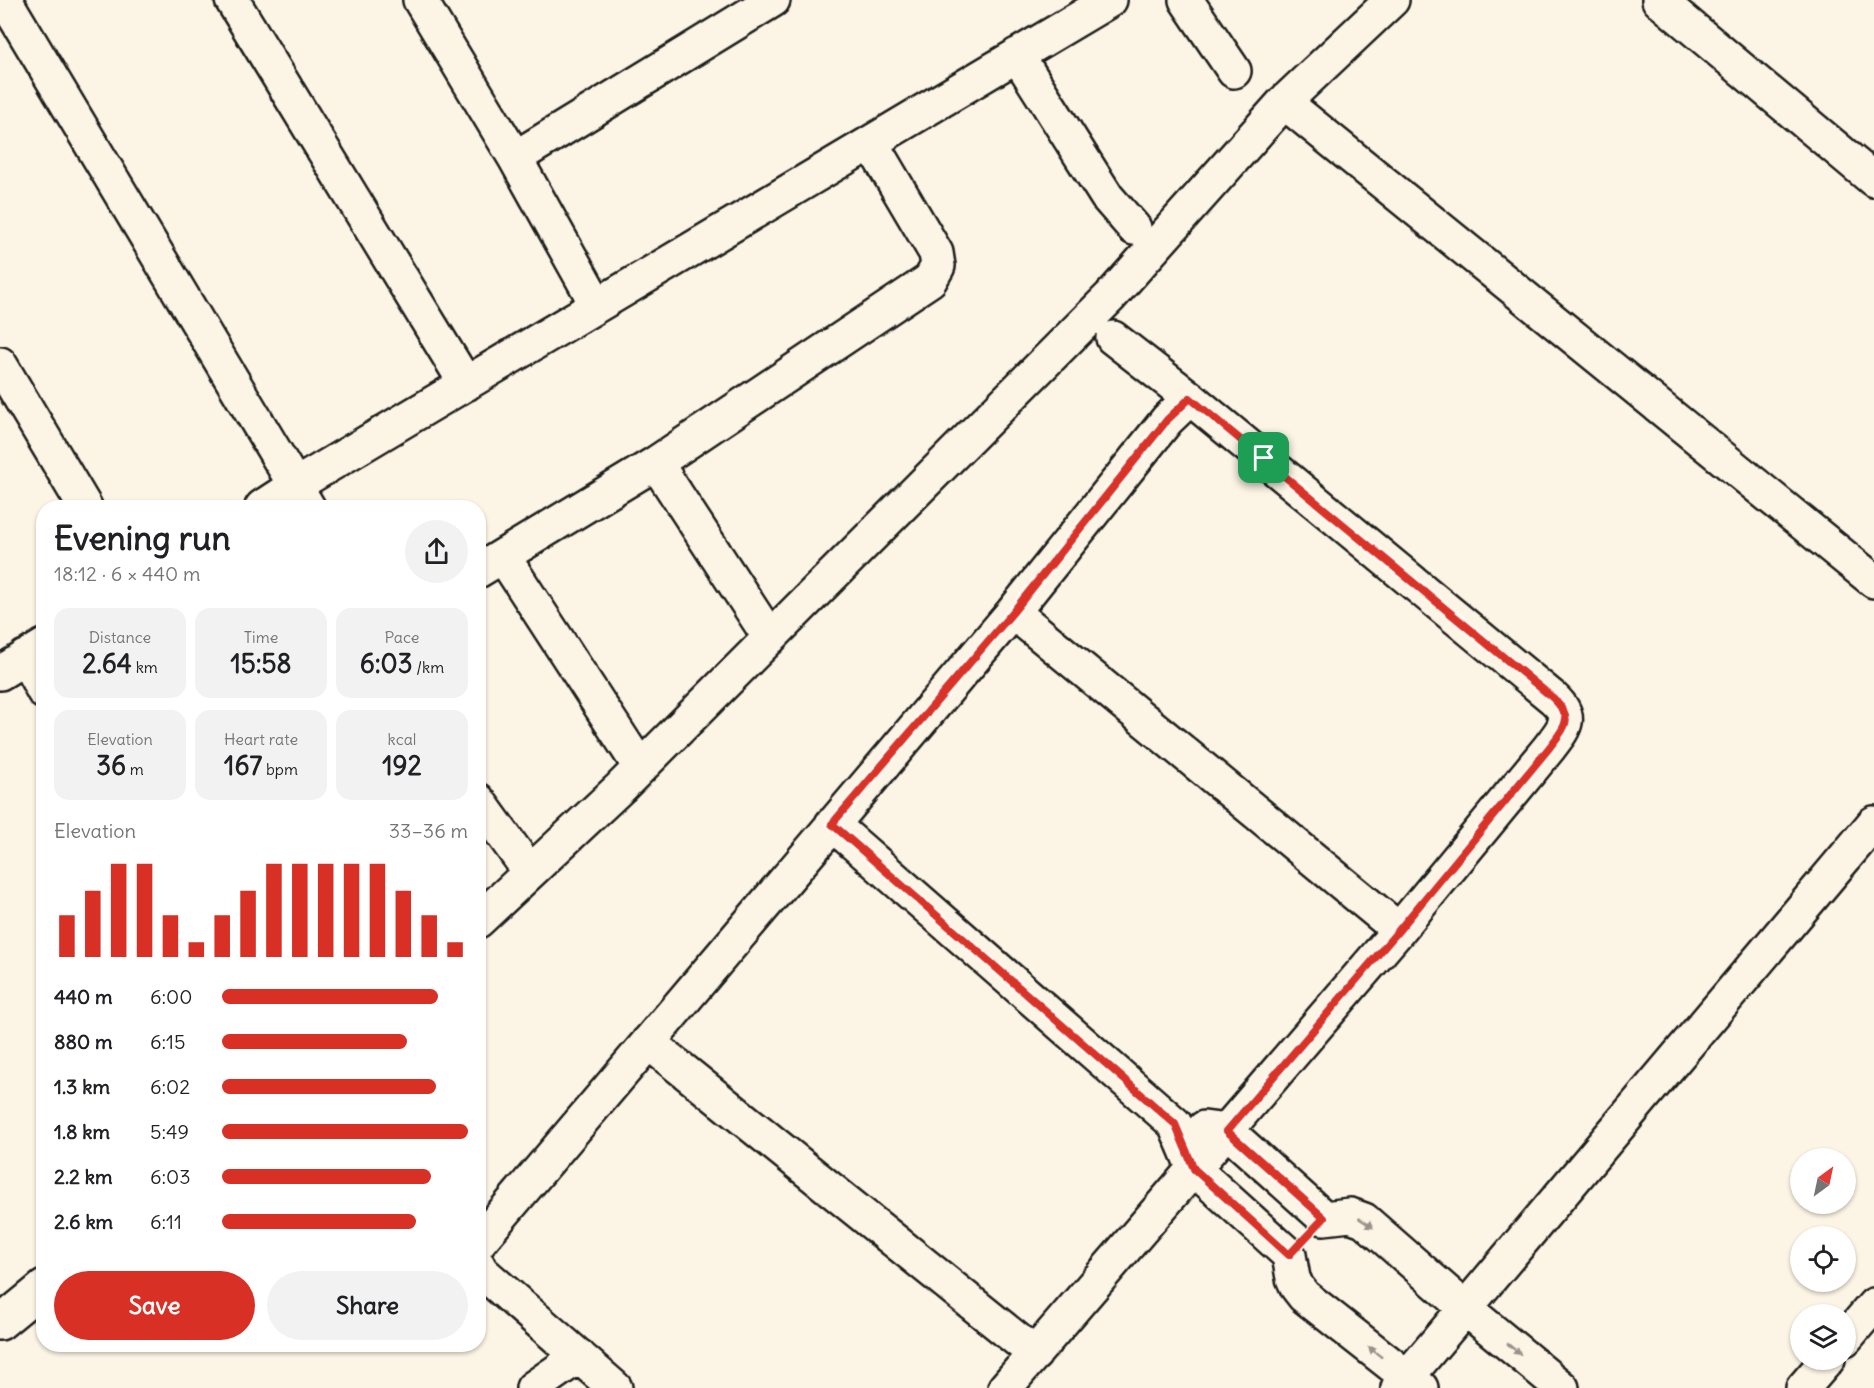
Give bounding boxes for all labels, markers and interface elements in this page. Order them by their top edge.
pin [1238,432,1289,483]
icon: arrive [1247,441,1280,474]
text: Evening run [54,517,230,559]
button: share [405,520,468,583]
text: 18:12 · 6 × 440 m [54,561,201,586]
text: Distance [89,627,151,647]
text: Time [244,627,278,647]
text: Pace [385,627,419,647]
text: 2.64 [82,647,132,680]
text: 15:58 [230,647,292,680]
text: 6:03 [360,647,412,680]
text: km [132,657,158,677]
text: /km [412,657,444,677]
text: Elevation [87,729,153,749]
text: Heart rate [224,729,298,749]
text: kcal [388,729,416,749]
text: 36 [96,749,126,782]
text: 167 [224,749,262,782]
text: 192 [382,749,422,782]
text: m [126,759,144,779]
text: bpm [262,759,298,779]
text: Elevation [54,818,136,843]
text: 33–36 m [389,818,468,843]
text: 440 m [54,984,113,1009]
text: 6:00 [150,984,192,1009]
text: 880 m [54,1029,113,1054]
text: 6:15 [150,1029,186,1054]
text: 1.3 km [54,1074,110,1099]
text: 6:02 [150,1074,190,1099]
text: 1.8 km [54,1119,110,1144]
text: 5:49 [150,1119,189,1144]
north arrow [1790,1148,1856,1214]
map controls [1790,1148,1856,1370]
text: 2.2 km [54,1164,113,1189]
text: 6:03 [150,1164,191,1189]
text: 2.6 km [54,1209,113,1234]
text: 6:11 [150,1209,182,1234]
one-way arrow [1357,1217,1373,1229]
button: locate [1790,1226,1856,1292]
button: Save [54,1271,255,1340]
button: Share [267,1271,468,1340]
button: layers [1790,1304,1856,1370]
one-way arrow [1506,1342,1522,1355]
one-way arrow [1367,1345,1383,1358]

